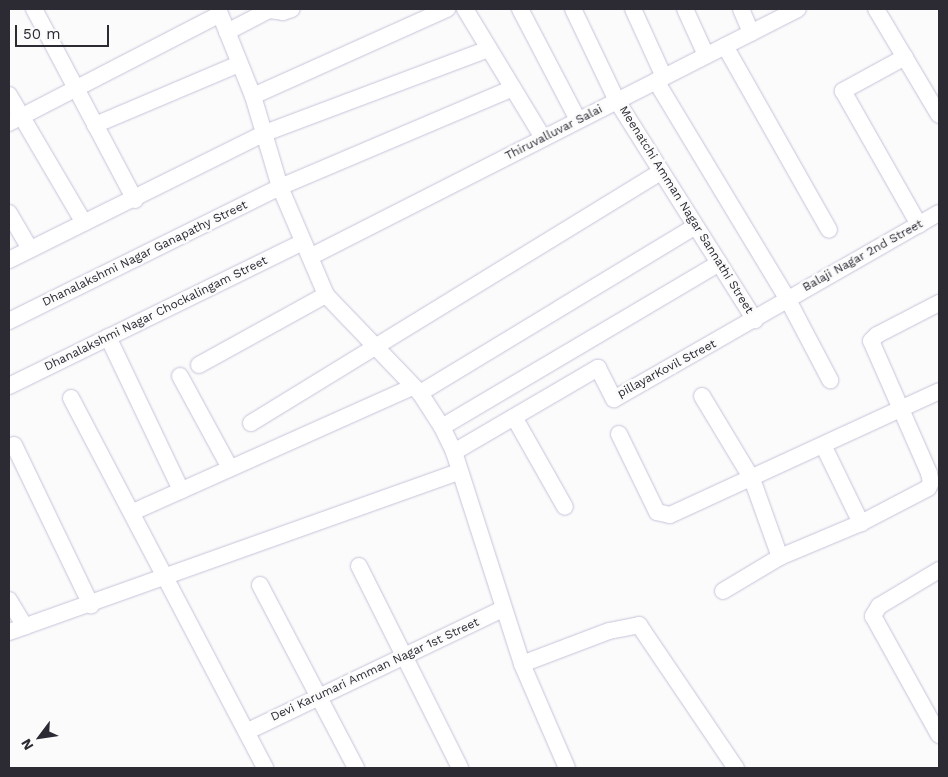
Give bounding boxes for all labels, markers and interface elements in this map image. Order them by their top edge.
scale bar [18,15,111,47]
text: 50 m [23,25,60,43]
street label: Thiruvalluvar Salai [503,102,605,164]
street label: Meenatchi Amman Nagar Sannathi Street [616,103,756,317]
street label: Dhanalakshmi Nagar Ganapathy Street [40,198,250,310]
street label: Balaji Nagar 2nd Street [800,217,926,295]
street label: Dhanalakshmi Nagar Chockalingam Street [42,253,270,375]
street label: pillayarKovil Street [615,337,719,401]
street label: Devi Karumari Amman Nagar 1st Street [268,615,482,725]
north arrow [15,712,65,762]
text: N [18,736,37,753]

